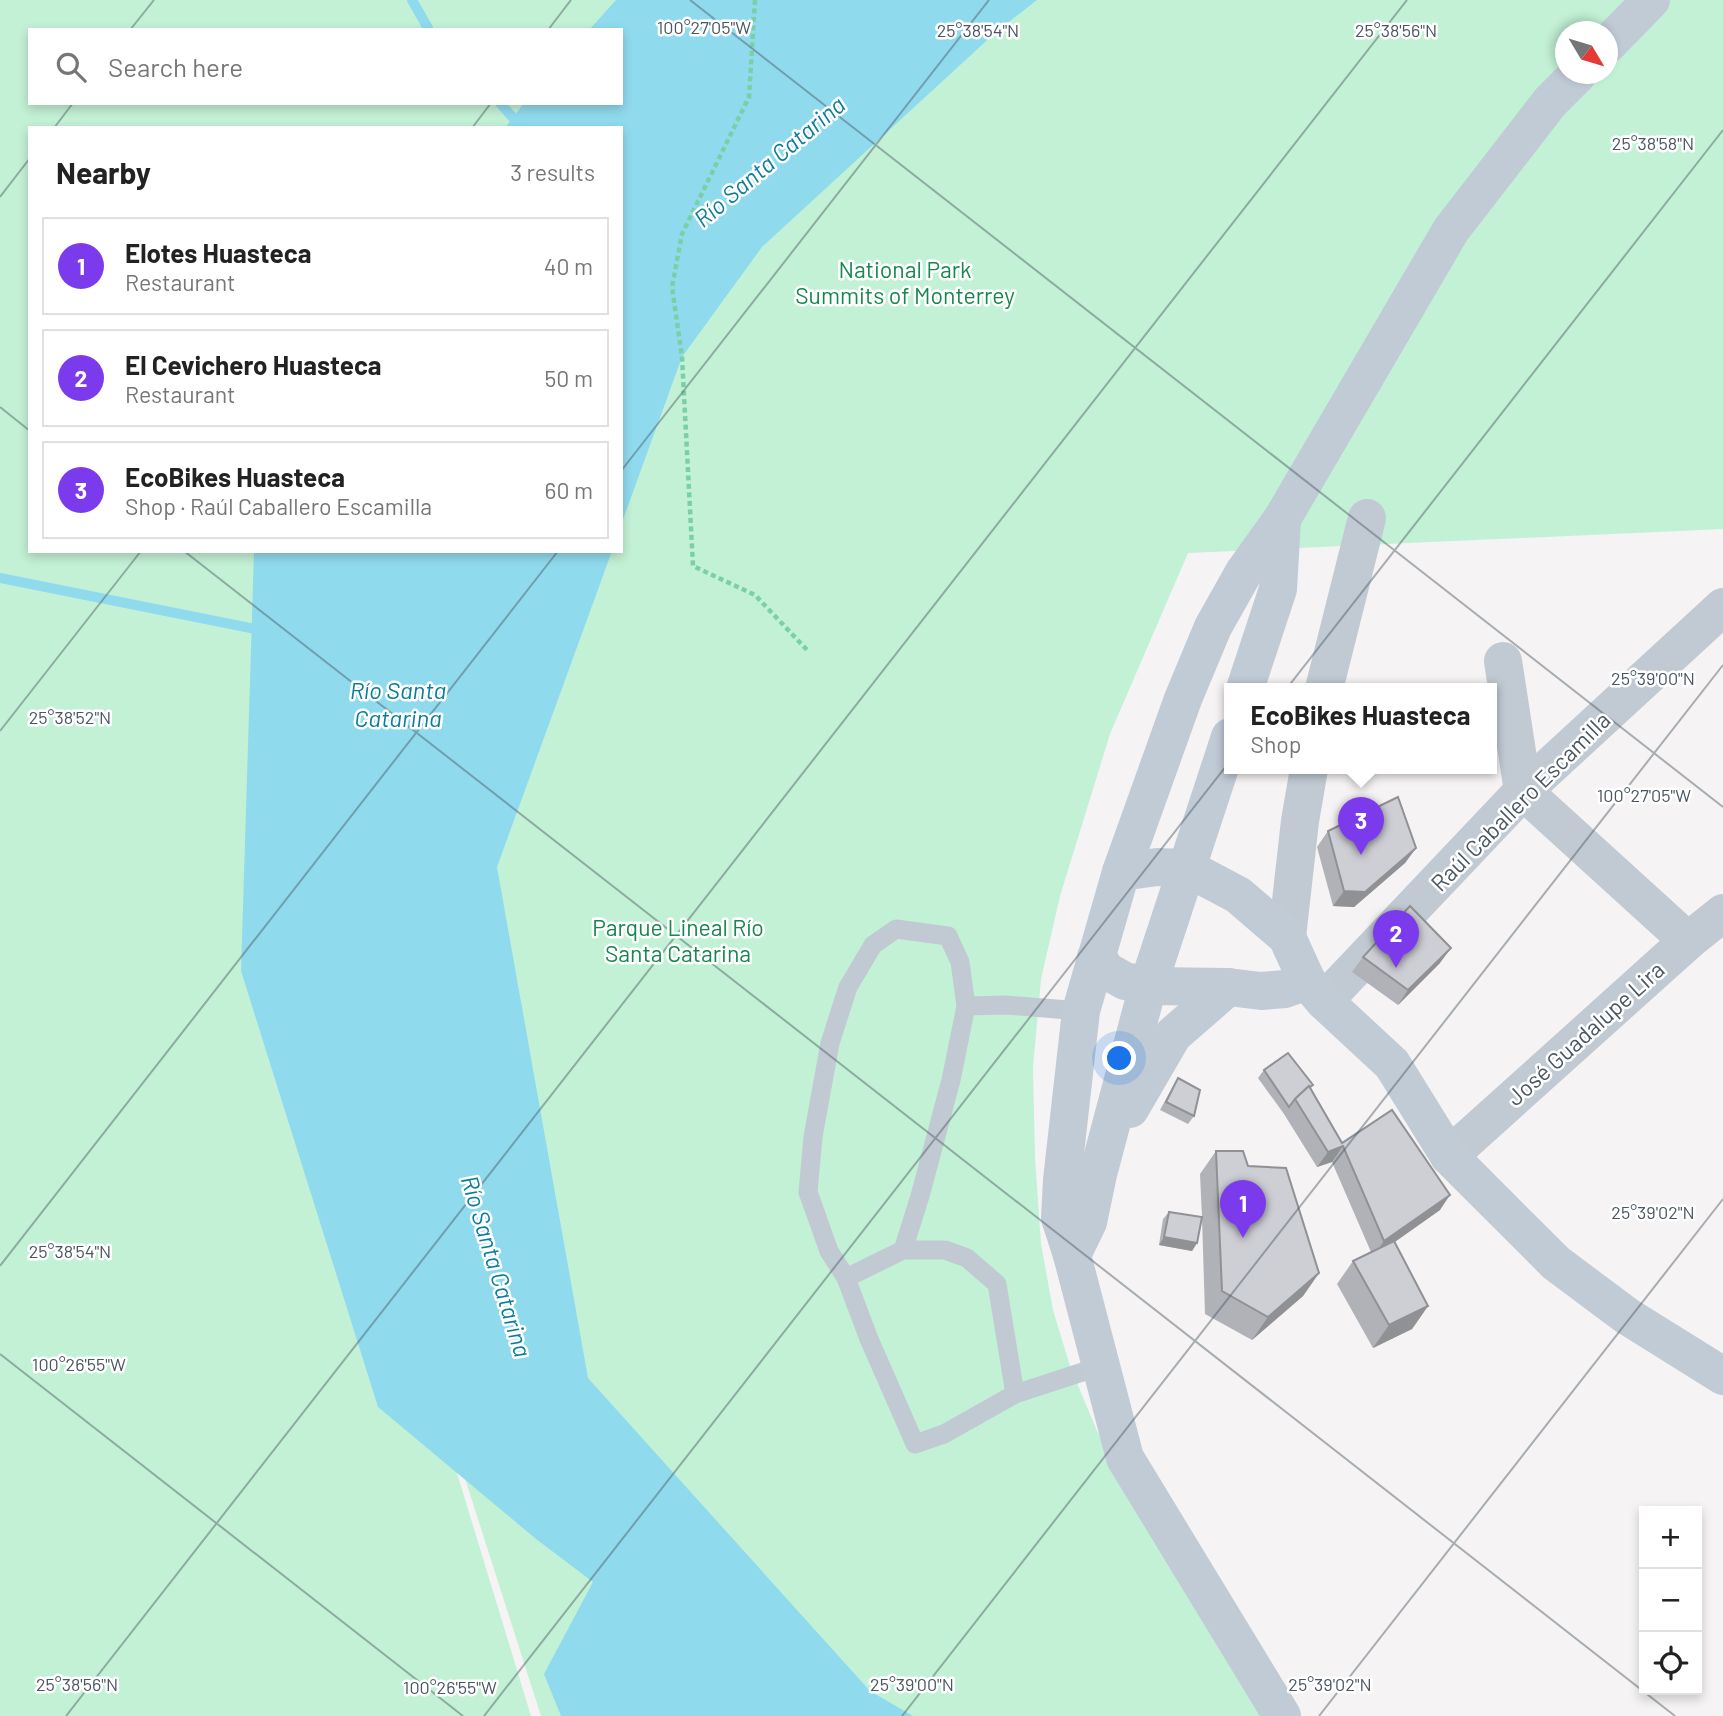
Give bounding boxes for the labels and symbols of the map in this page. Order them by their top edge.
text: 100°27'05"W [657,16,751,38]
text: 25°38'54"N [937,19,1019,41]
text: 25°38'56"N [1355,19,1437,41]
north arrow [1555,21,1618,84]
water label: Río Santa Catarina [688,89,850,233]
text: 25°38'58"N [1612,132,1694,154]
park label: National Park Summits of Monterrey [795,255,1015,309]
text: 25°39'00"N [1611,667,1695,689]
water label: Río Santa Catarina [350,675,446,732]
street label: Raúl Caballero Escamilla [1424,705,1616,897]
text: 25°38'52"N [29,706,111,728]
text: 100°27'05"W [1597,784,1691,806]
pin: 3 [1338,797,1384,855]
pin: 2 [1373,910,1419,968]
park label: Parque Lineal Río Santa Catarina [592,913,764,967]
street label: José Guadalupe Lira [1500,955,1670,1111]
your location [1102,1041,1136,1075]
water label: Río Santa Catarina [456,1172,538,1360]
pin: 1 [1220,1180,1266,1238]
text: 25°39'02"N [1611,1201,1695,1223]
text: 25°38'54"N [29,1240,111,1262]
text: 100°26'55"W [32,1353,126,1375]
text: 25°38'56"N [36,1673,118,1695]
text: 25°39'00"N [870,1673,954,1695]
text: 25°39'02"N [1288,1673,1372,1695]
text: 100°26'55"W [403,1676,497,1698]

